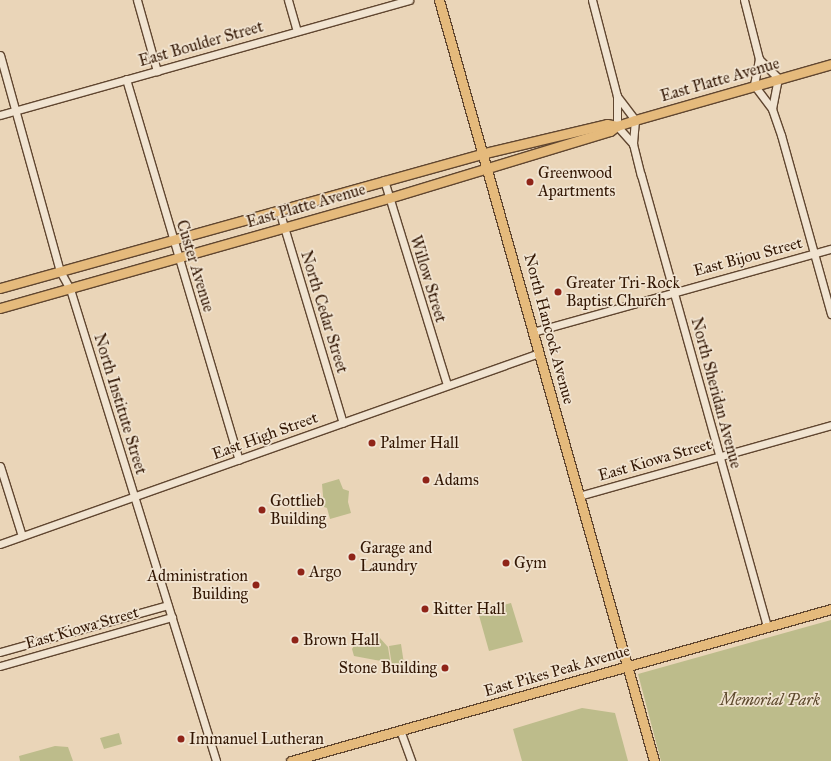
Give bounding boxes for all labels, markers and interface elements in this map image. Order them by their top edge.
street label: East Boulder Street [137,17,265,71]
street label: East Platte Avenue [658,54,782,106]
place label: Greenwood Apartments [538,163,615,201]
marker: Greenwood Apartments [525,177,535,187]
street label: East Platte Avenue [244,180,368,232]
street label: Custer Avenue [172,218,218,314]
street label: Willow Street [406,233,450,325]
street label: East Bijou Street [691,233,805,281]
street label: North Cedar Street [296,248,352,376]
street label: North Hancock Avenue [520,252,578,406]
place label: Greater Tri-Rock Baptist Church [566,273,680,311]
marker: Greater Tri-Rock Baptist Church [553,287,563,297]
street label: North Sheridan Avenue [687,315,745,471]
street label: North Institute Street [89,331,151,477]
street label: East High Street [210,408,320,464]
place label: Palmer Hall [380,433,459,453]
street label: East Kiowa Street [596,435,714,485]
marker: Palmer Hall [367,438,377,448]
place label: Adams [434,470,479,490]
marker: Adams [421,475,431,485]
place label: Gottlieb Building [270,491,326,529]
marker: Gottlieb Building [257,505,267,515]
place label: Garage and Laundry [360,538,432,576]
marker: Garage and Laundry [347,552,357,562]
place label: Gym [514,553,547,573]
marker: Gym [501,558,511,568]
place label: Argo [309,562,341,582]
place label: Administration Building [147,566,248,604]
marker: Argo [296,567,306,577]
marker: Administration Building [251,580,261,590]
place label: Ritter Hall [433,599,505,619]
street label: East Kiowa Street [23,603,141,653]
marker: Ritter Hall [420,604,430,614]
place label: Brown Hall [303,630,379,650]
marker: Brown Hall [290,635,300,645]
street label: East Pikes Peak Avenue [482,641,632,701]
place label: Stone Building [339,658,437,678]
marker: Stone Building [440,663,450,673]
park label: Memorial Park [720,690,820,710]
place label: Immanuel Lutheran [189,729,324,749]
marker: Immanuel Lutheran [176,734,186,744]

